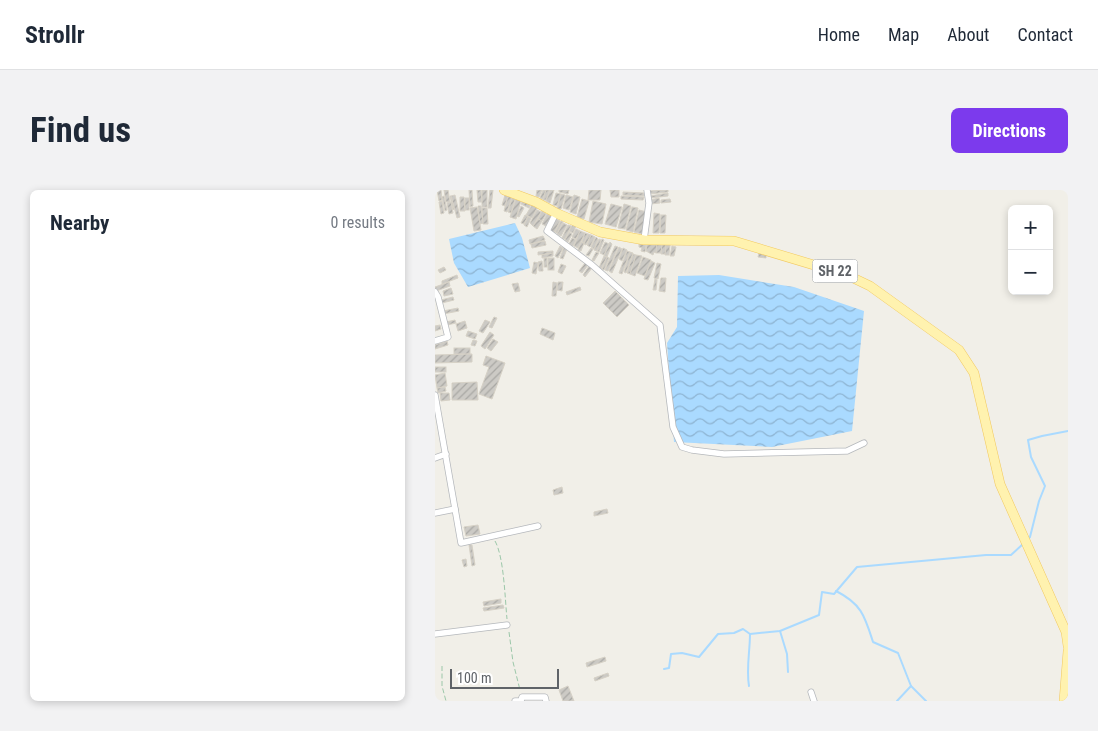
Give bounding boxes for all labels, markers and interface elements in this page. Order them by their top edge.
text: Strollr [25,21,85,49]
text: Home [818,24,860,45]
text: Map [888,24,919,45]
text: About [947,24,989,45]
text: Contact [1017,24,1073,45]
button: Directions [951,108,1068,153]
text: Find us [30,110,131,151]
map controls [1008,205,1053,295]
button: + [1008,205,1053,250]
text: Nearby [50,211,109,235]
text: 0 results [330,213,385,232]
button: − [1008,250,1053,295]
road number: SH 22 [813,260,857,282]
scale bar [450,666,559,689]
text: 100 m [457,670,492,686]

